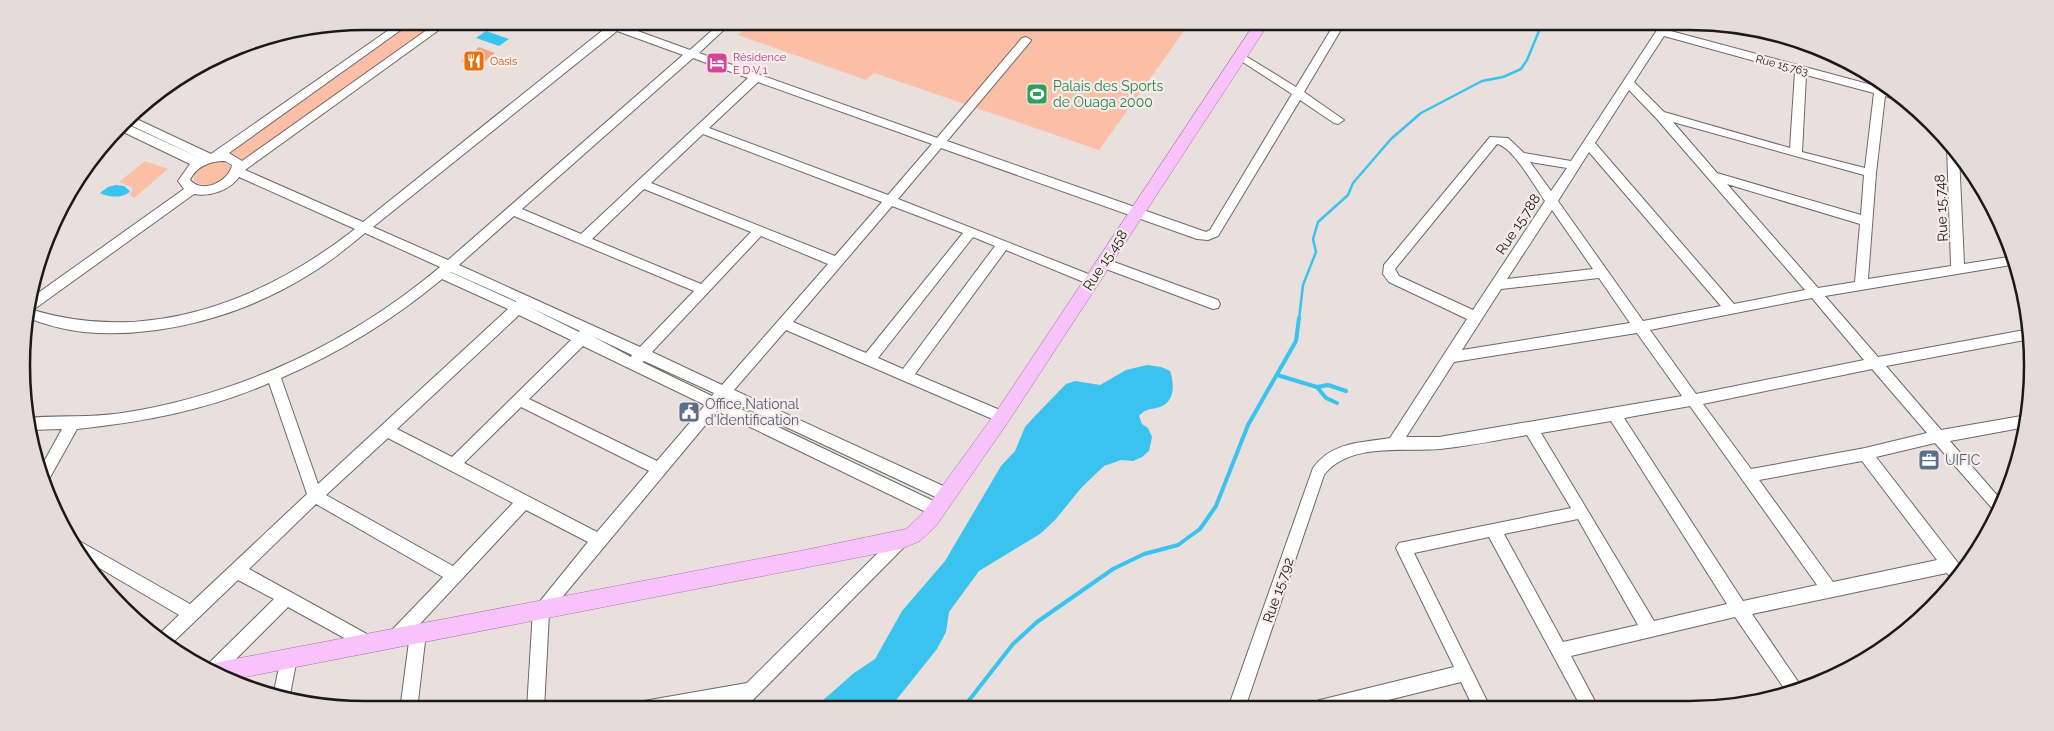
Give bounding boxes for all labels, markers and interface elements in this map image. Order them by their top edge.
restaurant icon: Oasis [462,49,486,73]
hotel icon: Résidence E D V 1 [705,51,729,75]
place label: Résidence E D V 1 [733,51,787,77]
street label: Rue 15.763 [1754,52,1810,79]
place label: Oasis [490,55,517,68]
place label: Palais des Sports de Ouaga 2000 [1053,78,1163,110]
sports icon: Palais des Sports de Ouaga 2000 [1025,82,1049,106]
street label: Rue 15.748 [1931,174,1951,242]
street label: Rue 15.788 [1492,191,1544,257]
street label: Rue 15.458 [1080,227,1130,293]
place label: Office National d'Identification [705,396,799,428]
public building icon: Office National d'Identification [677,400,701,424]
office icon: UIFIC [1917,448,1941,472]
place label: UIFIC [1945,452,1981,468]
street label: Rue 15.792 [1259,555,1297,625]

